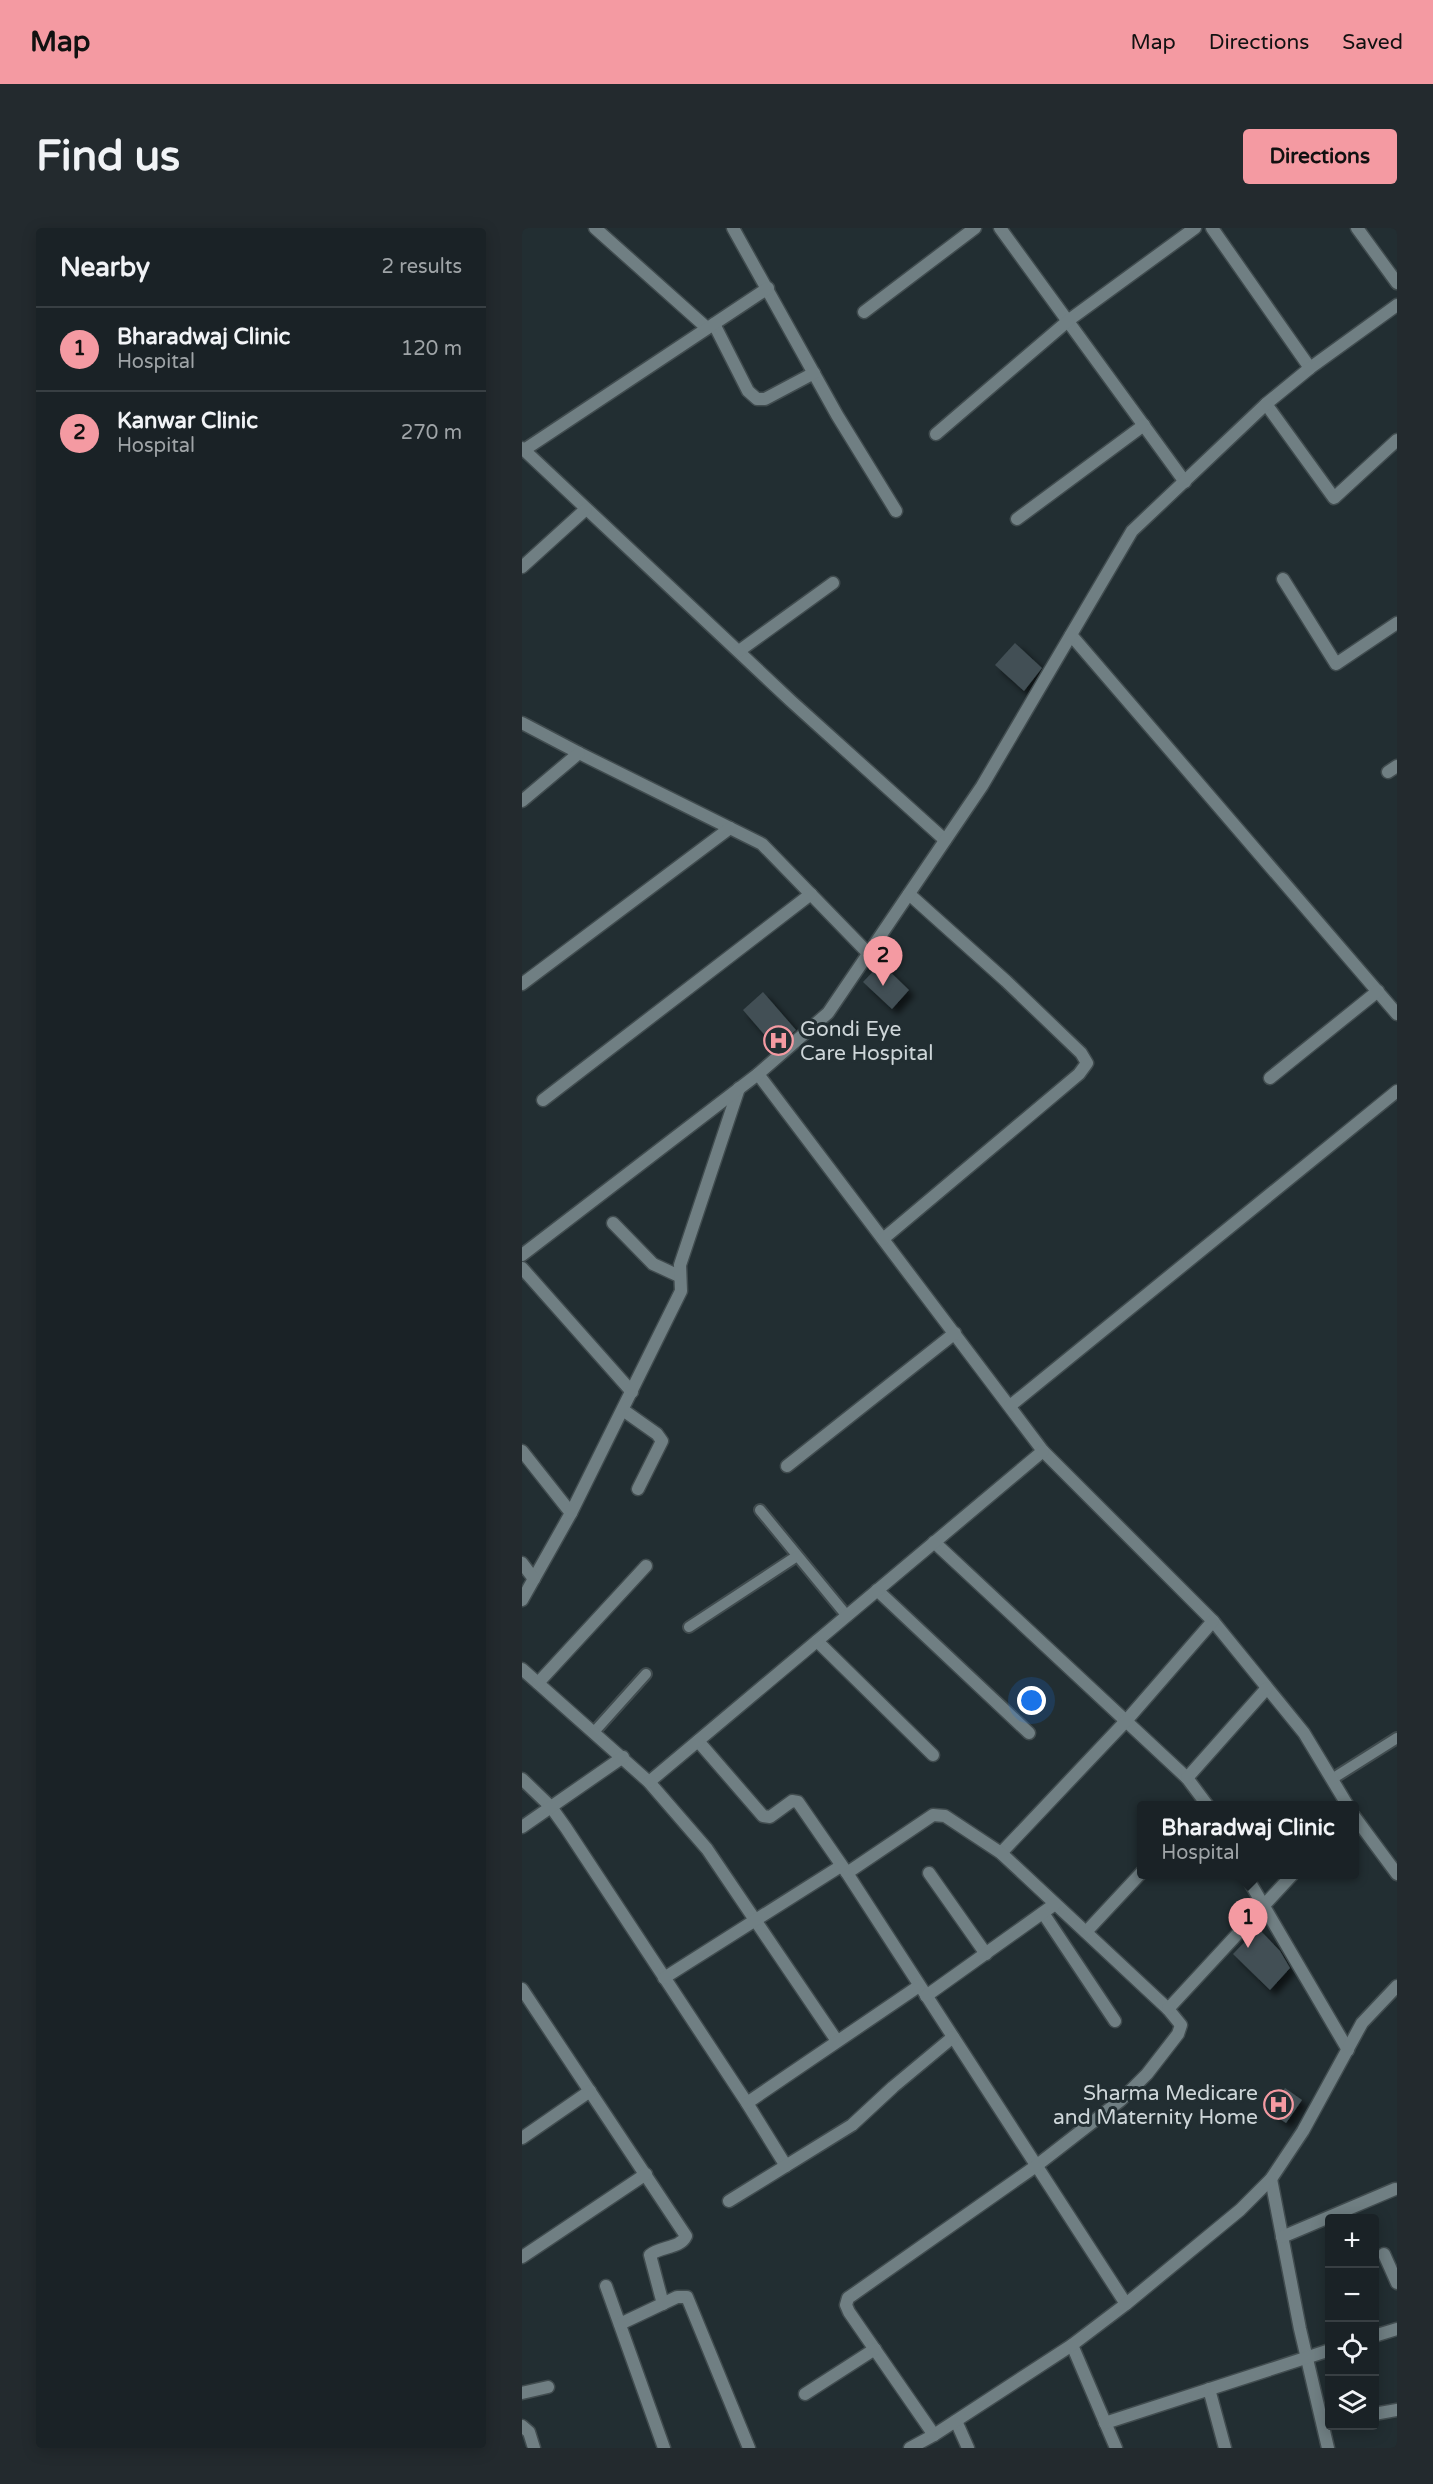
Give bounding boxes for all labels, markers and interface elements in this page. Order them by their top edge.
text: Map [30,25,90,59]
text: Map [1130,30,1176,55]
text: Directions [1209,30,1309,55]
text: Saved [1342,30,1403,55]
button: Directions [1243,129,1397,184]
text: Find us [36,131,180,182]
text: Nearby [60,252,150,283]
text: 2 results [382,255,462,279]
text: Bharadwaj Clinic [117,324,290,350]
text: 1 [73,337,86,361]
text: 120 m [401,337,462,361]
text: Hospital [117,350,195,374]
text: Kanwar Clinic [117,408,258,434]
text: 2 [73,421,86,445]
text: 270 m [401,421,462,445]
text: Hospital [117,434,195,458]
pin: 2 [864,936,902,986]
place label: Gondi Eye Care Hospital [800,1017,933,1066]
hospital icon: Gondi Eye Care Hospital [763,1025,795,1057]
your location [1017,1686,1046,1715]
popup [1137,1801,1359,1879]
text: Bharadwaj Clinic [1161,1815,1335,1841]
text: Hospital [1161,1841,1239,1865]
pin: 1 [1228,1898,1268,1948]
place label: Sharma Medicare and Maternity Home [1053,2081,1258,2130]
hospital icon: Sharma Medicare and Maternity Home [1263,2089,1295,2121]
map controls [1325,2214,1379,2430]
button: + [1325,2214,1379,2268]
button: − [1325,2268,1379,2322]
button: locate [1325,2322,1379,2376]
button: layers [1325,2376,1379,2430]

